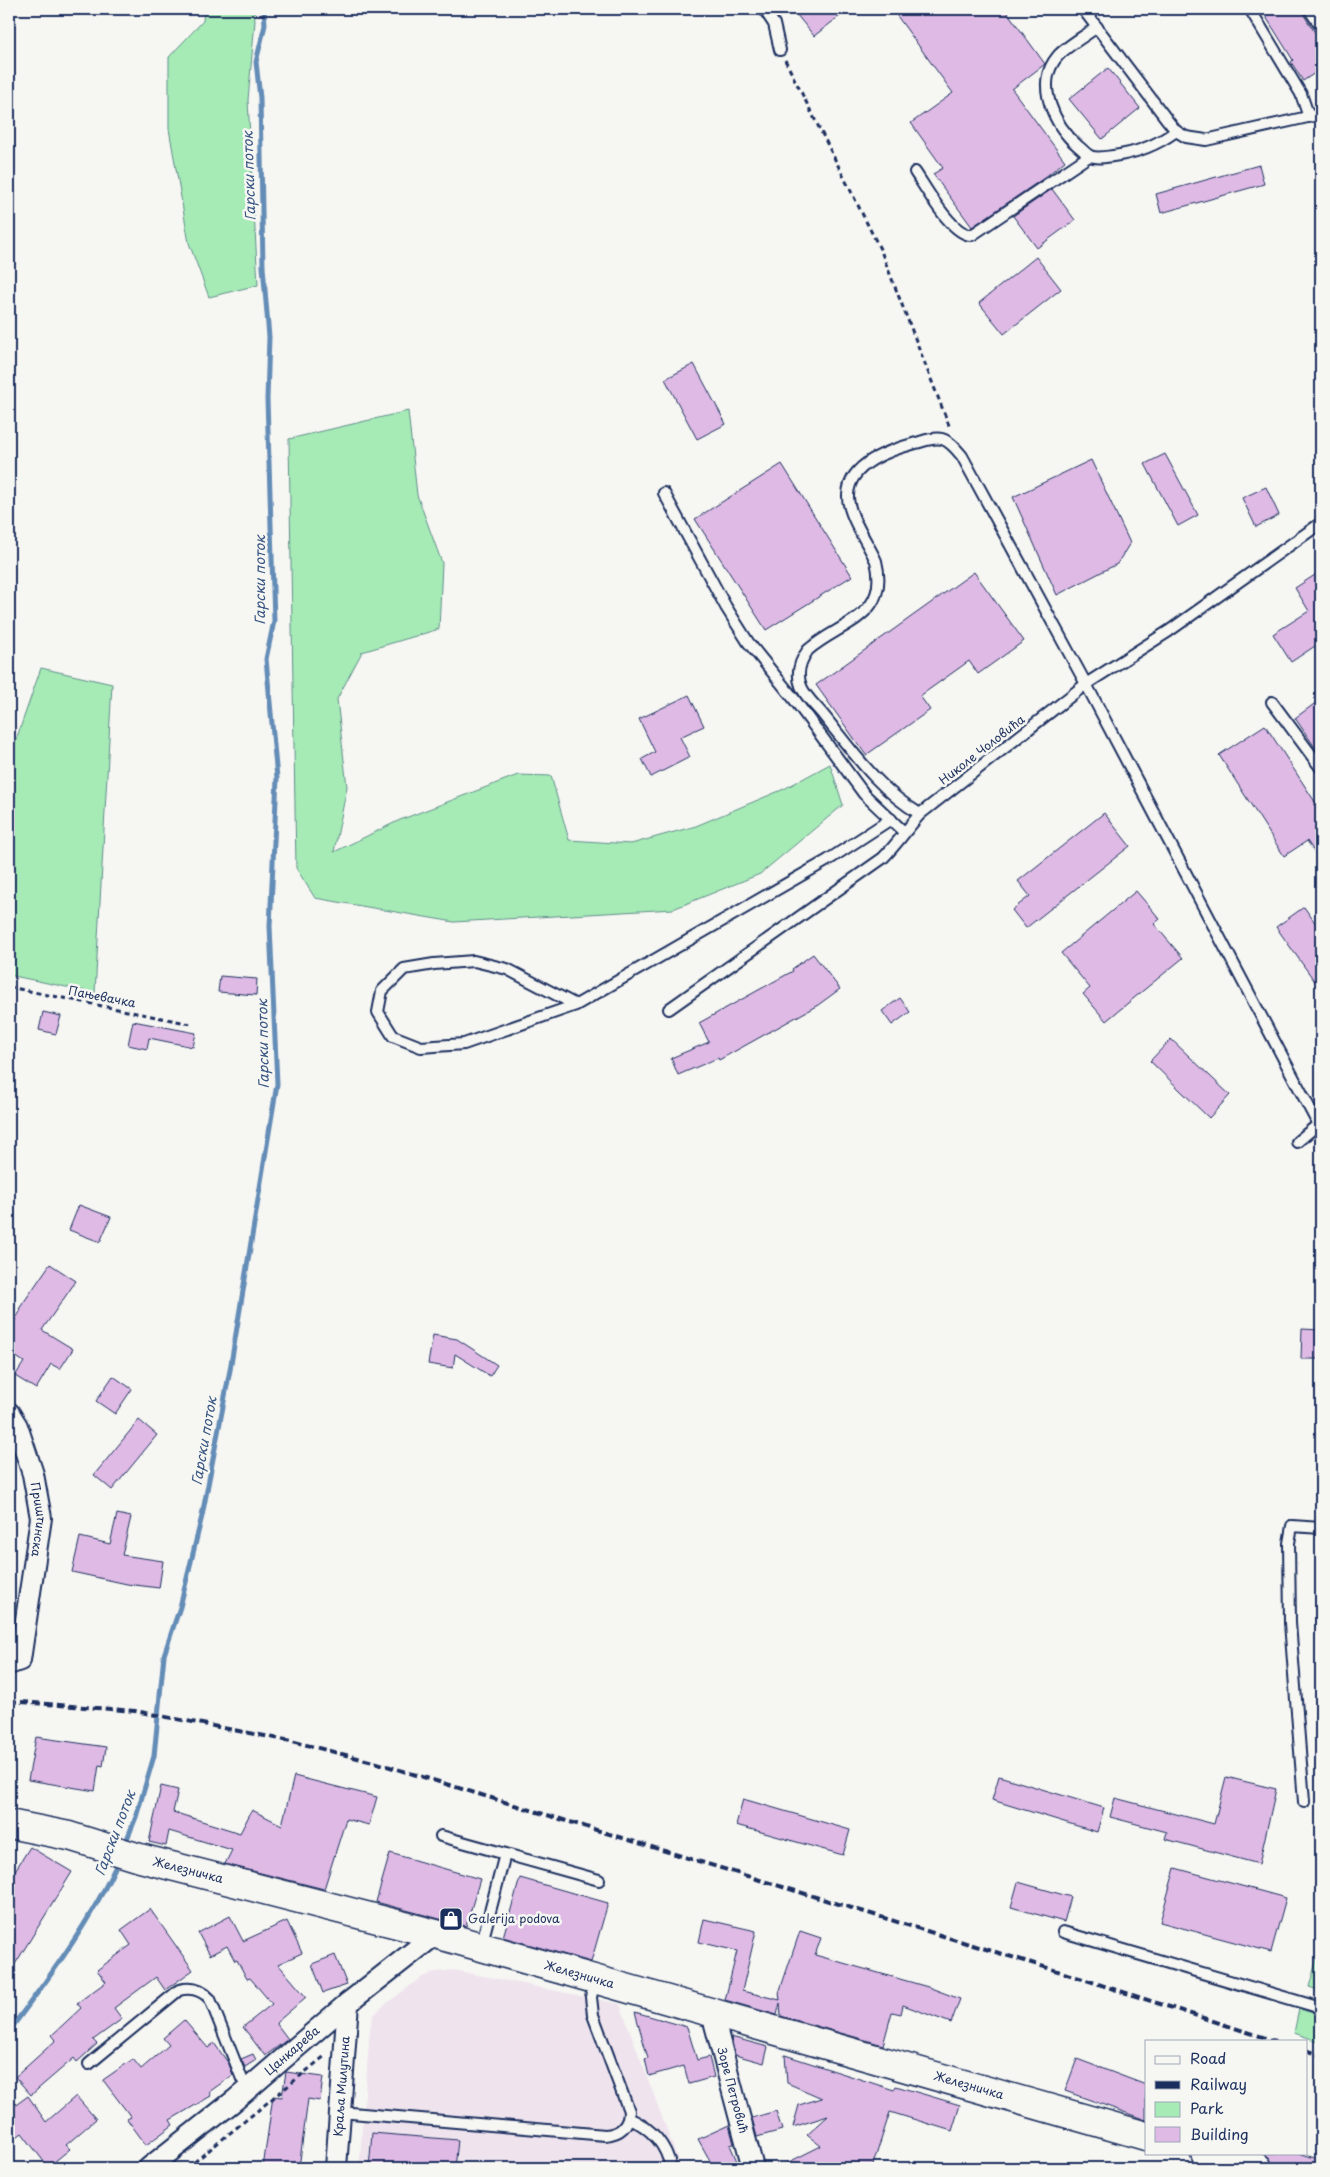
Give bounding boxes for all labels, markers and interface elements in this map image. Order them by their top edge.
water label: Гарски поток [236,129,261,221]
water label: Гарски поток [249,534,270,625]
street label: Николе Чоловића [935,710,1028,788]
street label: Пањевачка [67,981,138,1011]
water label: Гарски поток [251,997,274,1089]
water label: Гарски поток [185,1393,222,1487]
street label: Приштинска [27,1481,51,1559]
water label: Гарски поток [89,1786,141,1878]
street label: Железничка [151,1852,226,1887]
shop icon: Galerija podova [438,1906,464,1932]
place label: Galerija podova [468,1909,560,1927]
street label: Железничка [542,1955,617,1992]
street label: Цанкарева [260,2021,323,2079]
street label: Краља Милутина [328,2035,354,2137]
legend [1145,2040,1308,2154]
street label: Зоре Петровић [713,2044,753,2135]
text: Road [1190,2046,1226,2069]
street label: Железничка [932,2066,1007,2103]
text: Railway [1190,2072,1247,2095]
text: Park [1190,2096,1224,2119]
text: Building [1190,2122,1249,2145]

